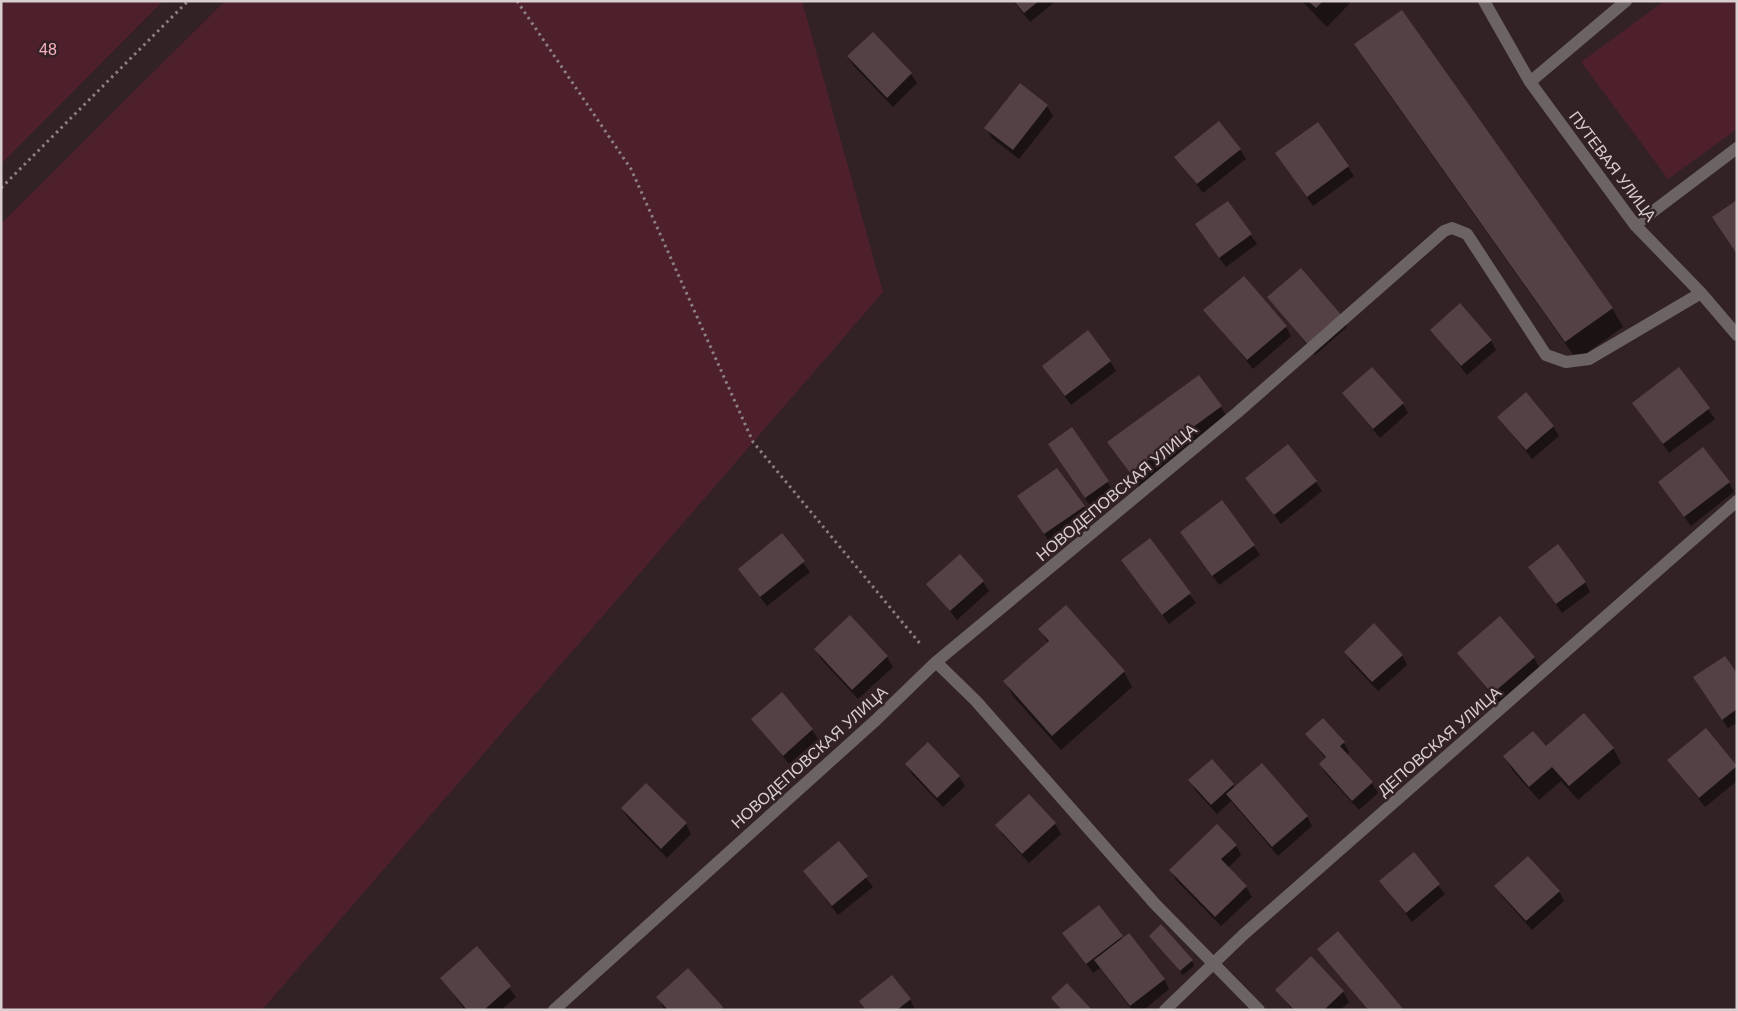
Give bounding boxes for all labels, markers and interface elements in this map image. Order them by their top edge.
park label: 48 [39,41,57,58]
street label: ПУТЕВАЯ УЛИЦА [1566,108,1660,225]
street label: НОВОДЕПОВСКАЯ УЛИЦА [1033,420,1200,564]
street label: НОВОДЕПОВСКАЯ УЛИЦА [728,683,891,832]
street label: ДЕПОВСКАЯ УЛИЦА [1374,683,1505,799]

